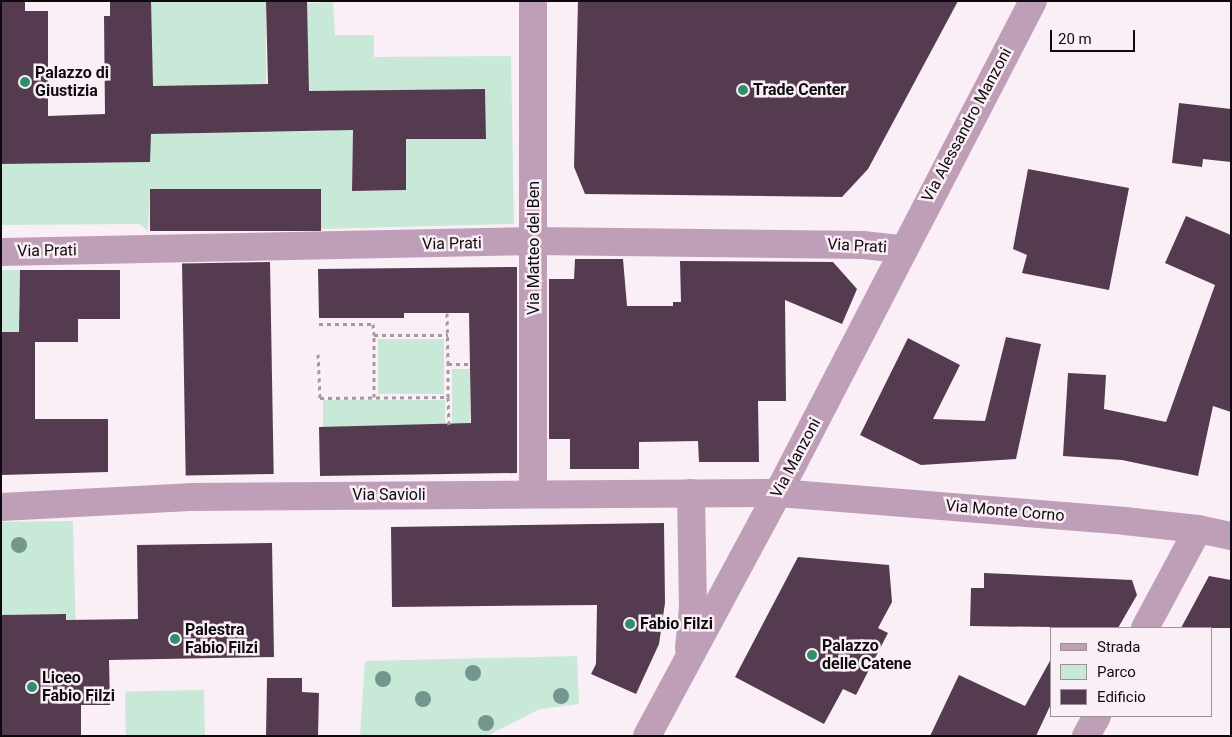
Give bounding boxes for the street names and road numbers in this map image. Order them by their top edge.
street label: Via Alessandro Manzoni [918,44,1016,206]
street label: Via Matteo del Ben [524,181,544,315]
street label: Via Prati [422,234,482,254]
street label: Via Prati [827,235,887,257]
street label: Via Prati [17,241,77,261]
street label: Via Manzoni [767,415,825,501]
street label: Via Savioli [352,485,426,505]
street label: Via Monte Corno [945,496,1065,526]

